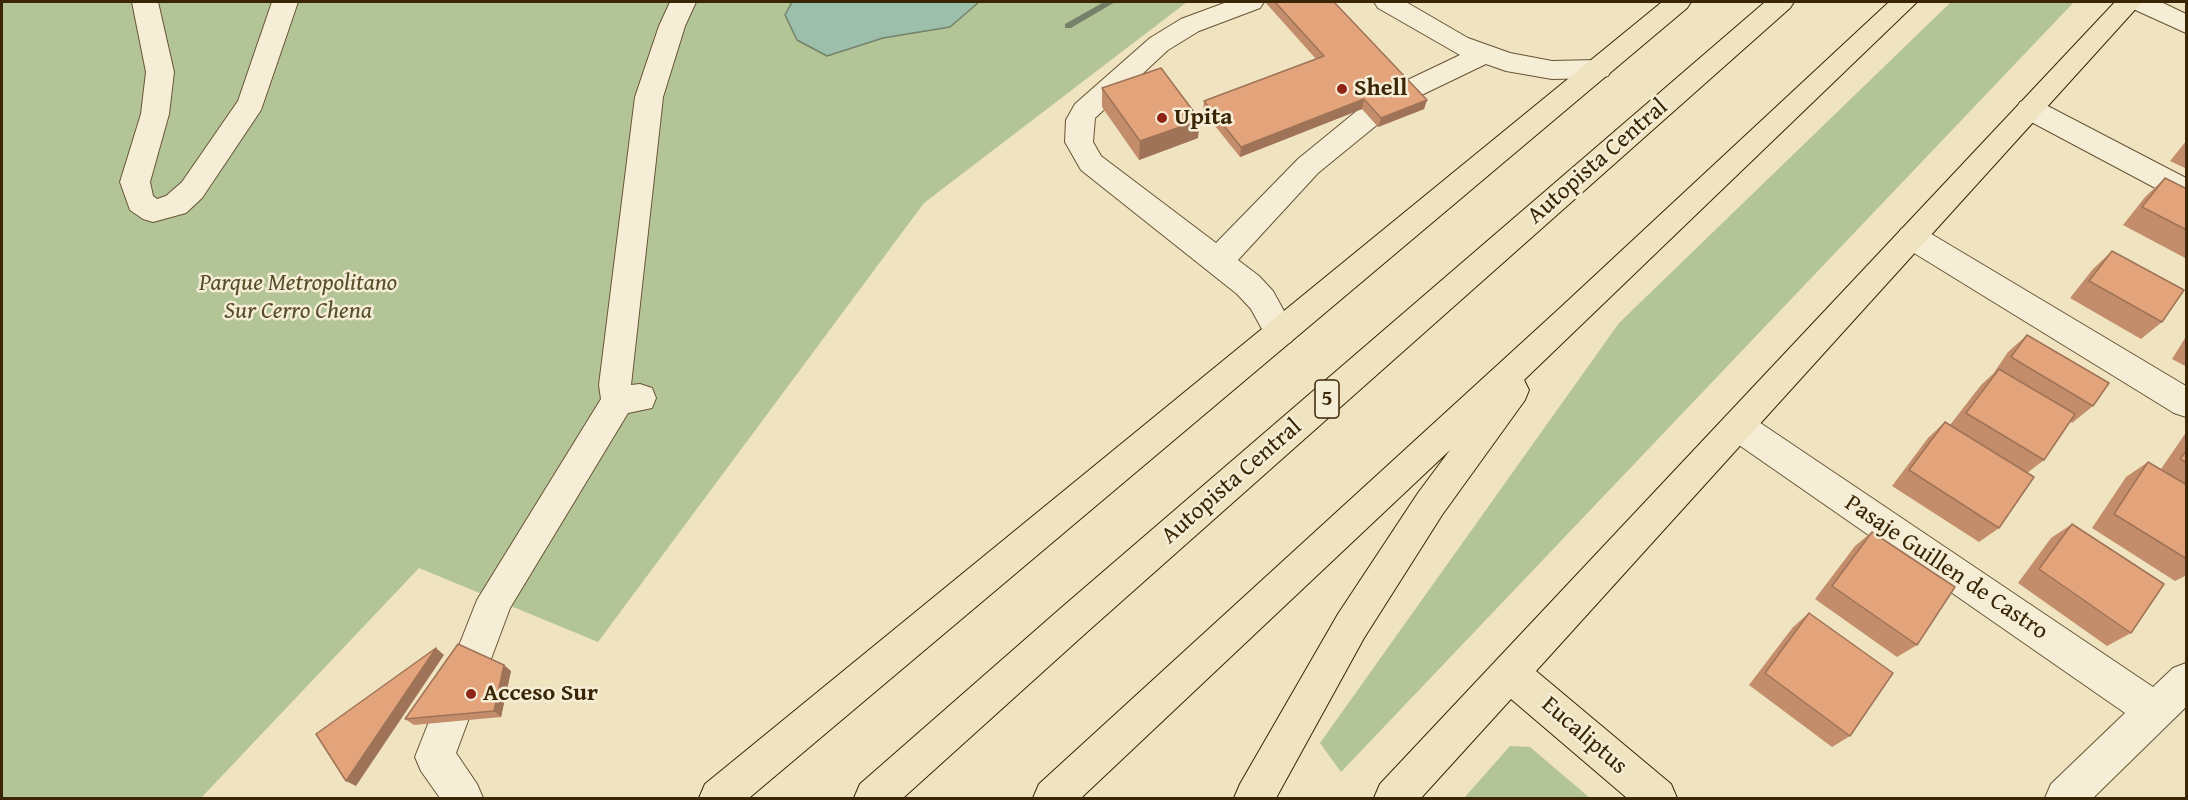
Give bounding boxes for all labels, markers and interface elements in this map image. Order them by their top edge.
place label: Shell [1354,75,1407,103]
marker: Shell [1335,82,1349,96]
street label: Autopista Central [1522,93,1674,231]
place label: Upita [1174,104,1233,132]
marker: Upita [1155,111,1169,125]
park label: Parque Metropolitano Sur Cerro Chena [199,270,397,326]
road number: 5 [1315,380,1339,418]
street label: Autopista Central [1156,413,1308,551]
street label: Pasaje Guillen de Castro [1839,489,2053,647]
place label: Acceso Sur [483,680,598,708]
marker: Acceso Sur [464,687,478,701]
street label: Eucaliptus [1535,691,1633,781]

